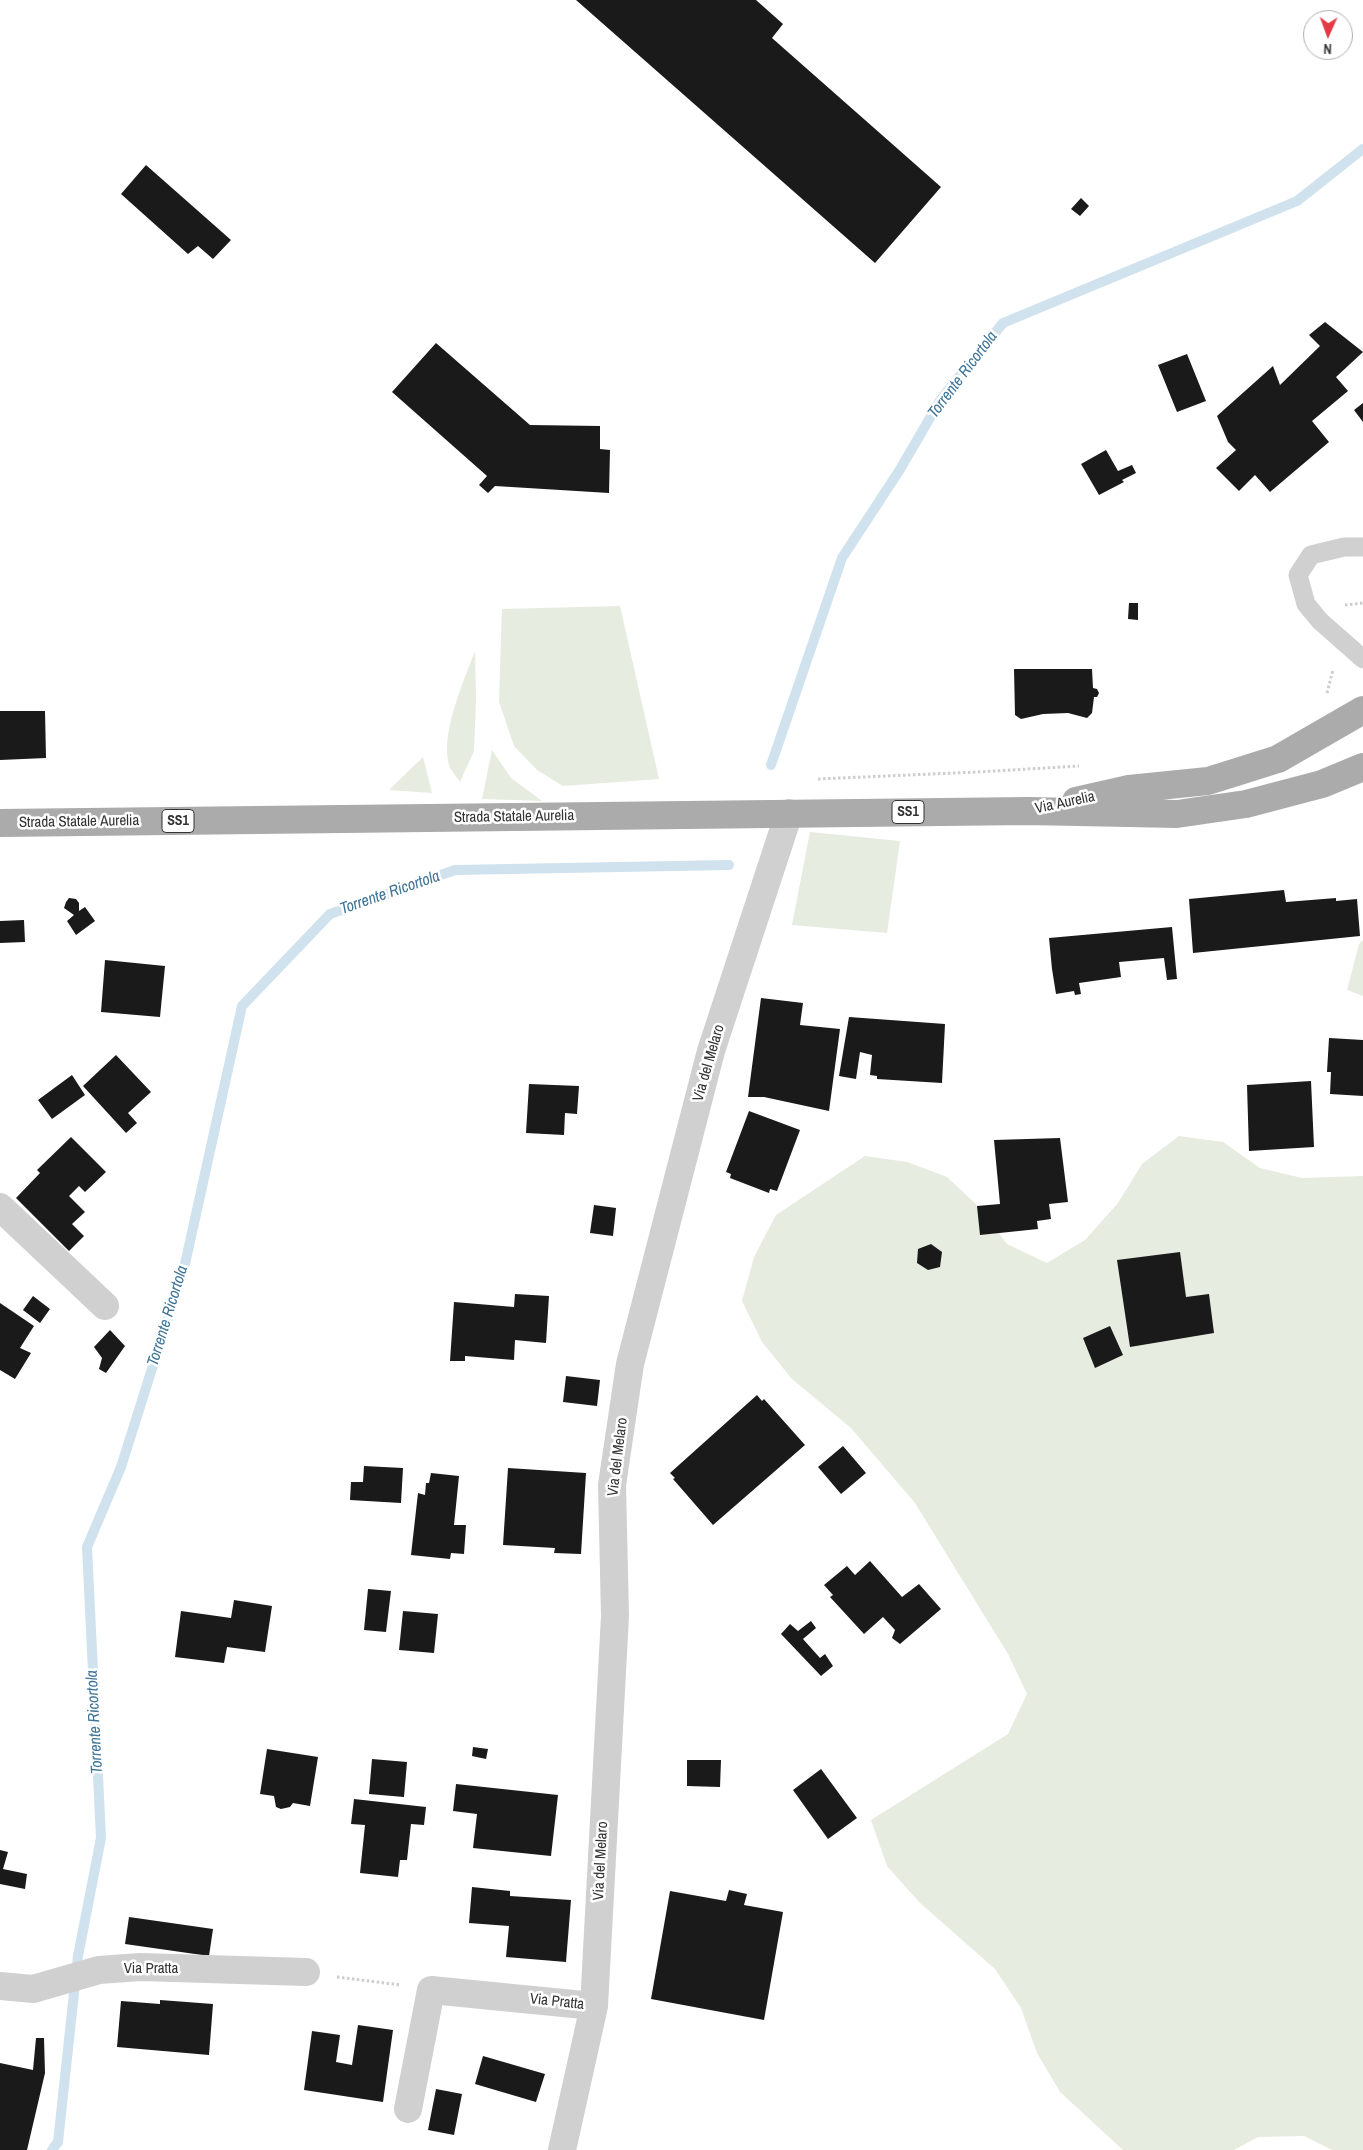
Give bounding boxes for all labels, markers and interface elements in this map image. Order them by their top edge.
north arrow [1303,10,1353,60]
text: N [1323,40,1332,58]
water label: Torrente Ricortola [924,328,1002,422]
street label: Via Aurelia [1033,788,1097,818]
road number: SS1 [892,800,924,824]
street label: Strada Statale Aurelia [454,807,574,827]
road number: SS1 [162,809,194,832]
street label: Strada Statale Aurelia [19,812,139,832]
water label: Torrente Ricortola [338,867,442,919]
street label: Via del Melaro [689,1023,729,1103]
water label: Torrente Ricortola [144,1263,192,1369]
street label: Via del Melaro [604,1417,632,1497]
water label: Torrente Ricortola [83,1670,107,1774]
street label: Via del Melaro [590,1821,612,1901]
street label: Via Pratta [124,1960,178,1978]
street label: Via Pratta [529,1990,585,2014]

